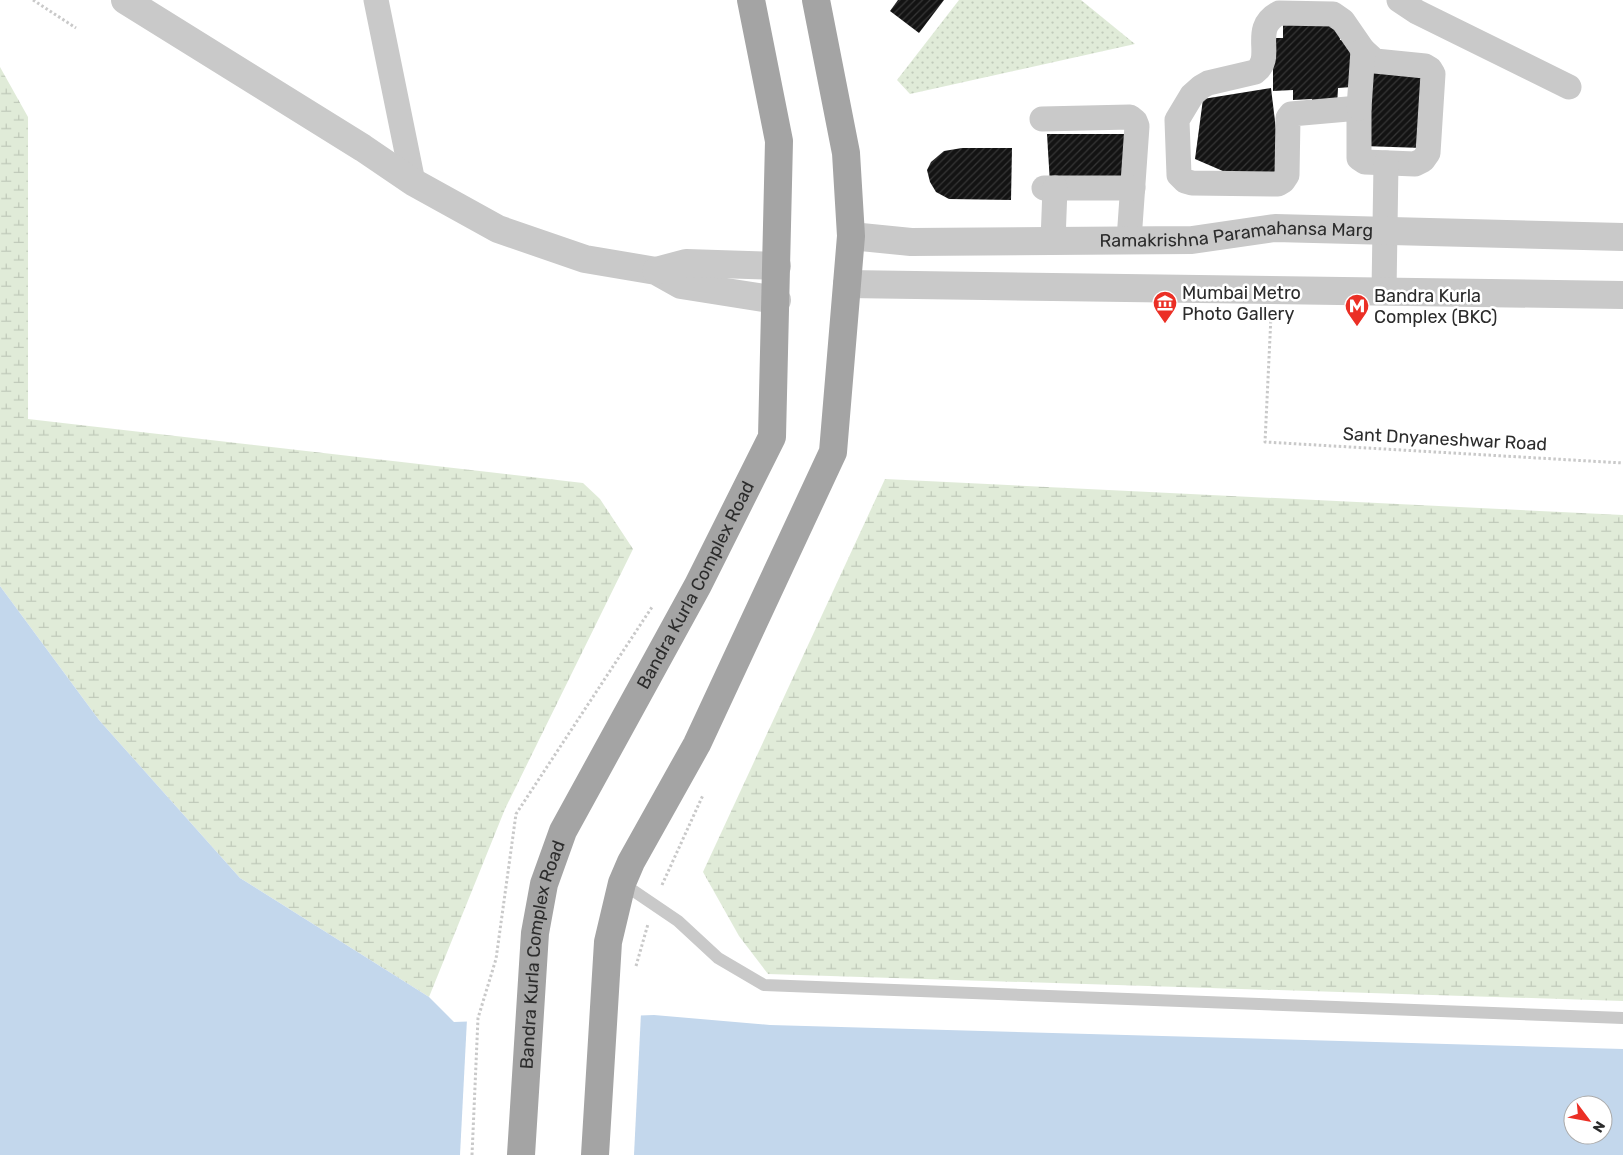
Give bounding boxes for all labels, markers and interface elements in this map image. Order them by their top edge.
street label: Ramakrishna Paramahansa Marg [1099,217,1373,252]
place label: Mumbai Metro Photo Gallery [1182,282,1301,325]
place label: Bandra Kurla Complex (BKC) [1374,285,1497,328]
museum icon: Mumbai Metro Photo Gallery [1152,290,1178,324]
metro station icon: Bandra Kurla Complex (BKC) [1344,293,1370,327]
street label: Sant Dnyaneshwar Road [1342,423,1548,455]
street label: Bandra Kurla Complex Road [632,478,759,693]
street label: Bandra Kurla Complex Road [515,837,570,1070]
north arrow [1563,1095,1613,1145]
text: N [1589,1118,1608,1135]

